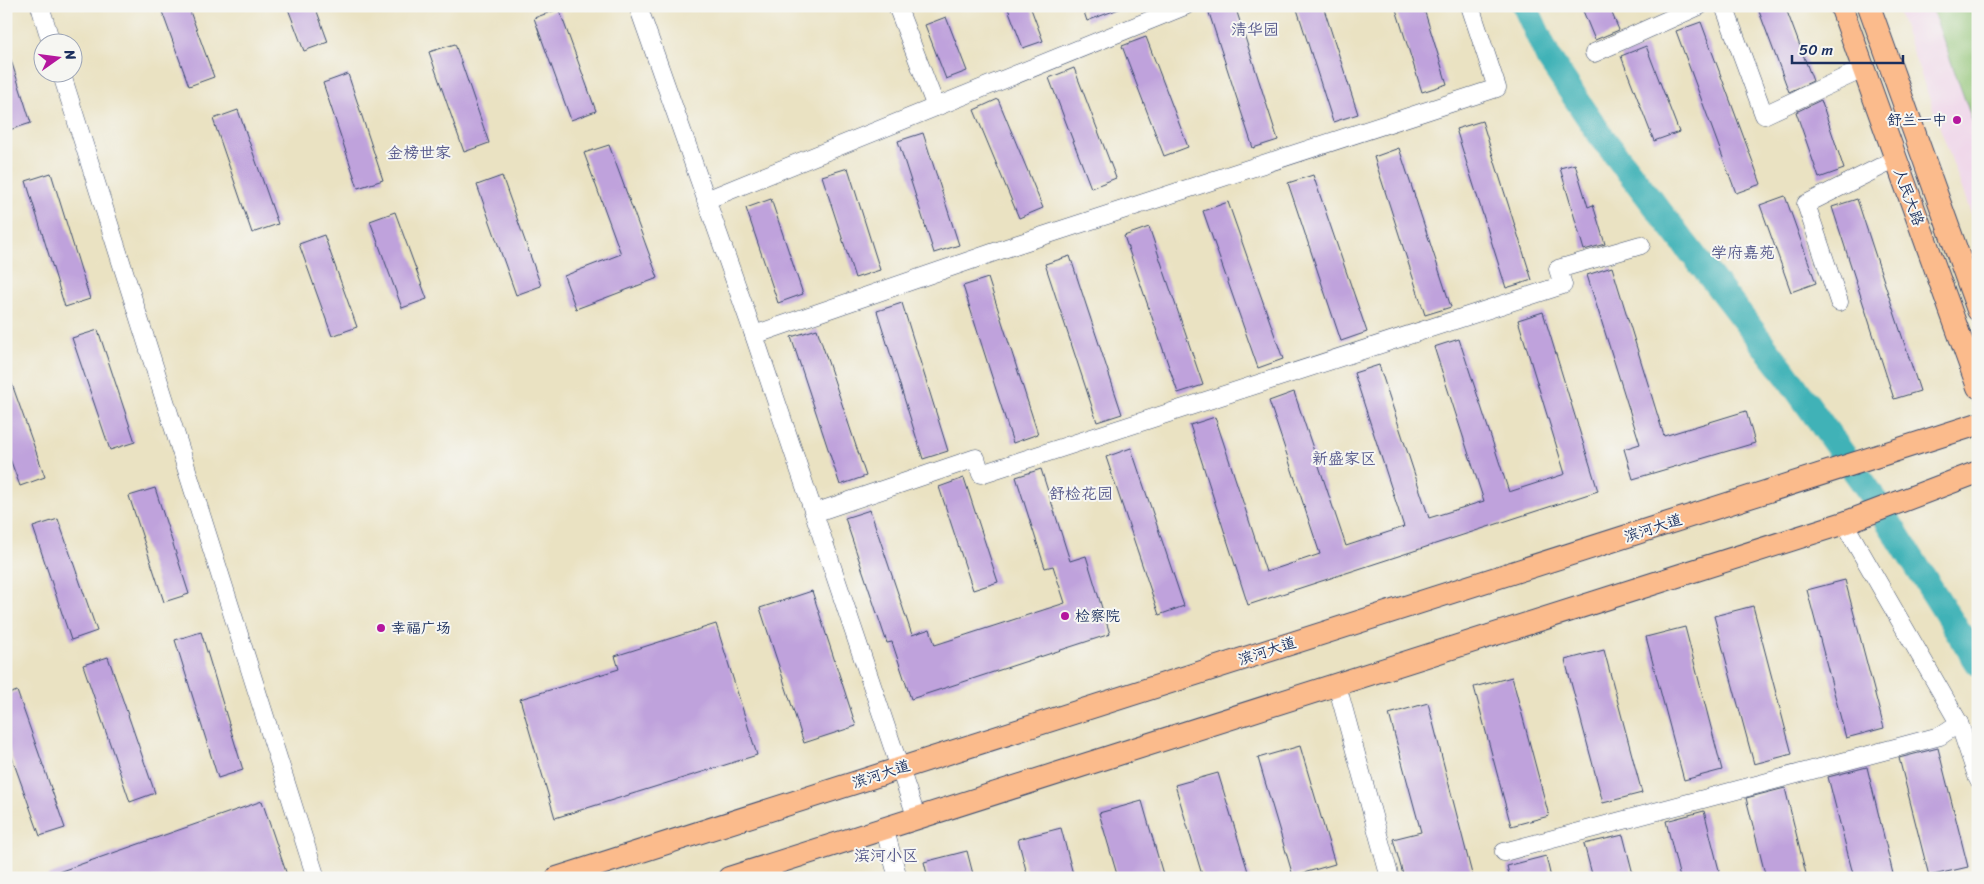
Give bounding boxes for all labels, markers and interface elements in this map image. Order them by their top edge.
district label: 清华园 [1231,15,1279,44]
north arrow [32,32,82,82]
scale bar [1792,32,1903,64]
text: 50 m [1799,37,1834,63]
text: N [57,46,84,63]
place label: 舒兰一中 [1887,107,1947,133]
marker: 舒兰一中 [1951,114,1963,126]
district label: 金榜世家 [387,138,451,167]
street label: 人民大路 [1887,164,1931,230]
district label: 学府嘉苑 [1711,238,1775,267]
district label: 新盛家区 [1312,444,1376,473]
district label: 舒检花园 [1049,479,1113,508]
street label: 滨河大道 [1620,506,1686,550]
place label: 检察院 [1075,603,1120,629]
marker: 检察院 [1059,610,1071,622]
place label: 幸福广场 [391,615,451,641]
marker: 幸福广场 [375,622,387,634]
street label: 滨河大道 [1234,629,1300,673]
street label: 滨河大道 [848,752,914,796]
district label: 滨河小区 [854,841,918,870]

